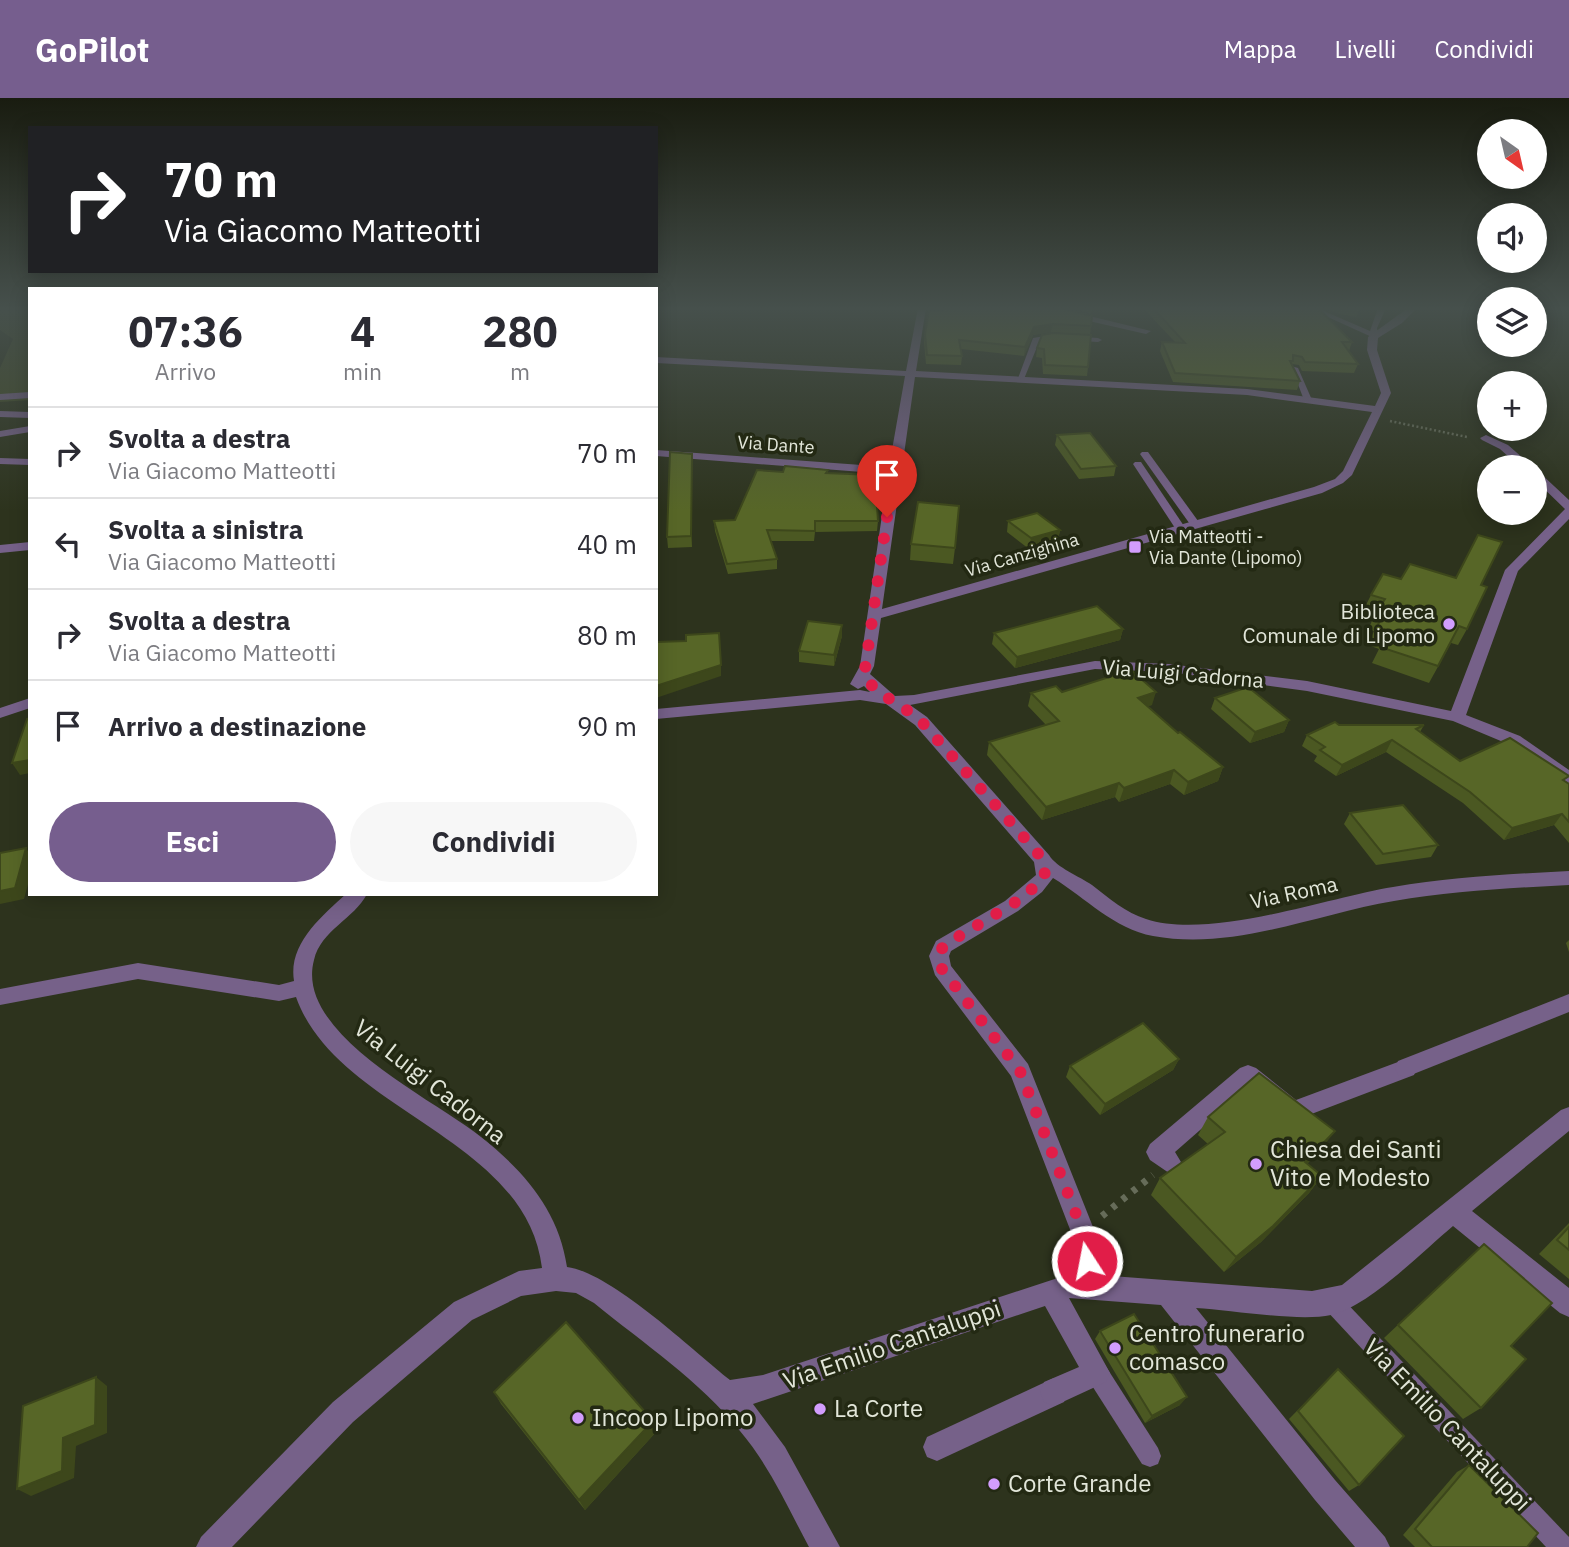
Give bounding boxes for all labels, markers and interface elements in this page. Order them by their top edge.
text: GoPilot [35,28,149,71]
text: Mappa [1224,33,1297,65]
text: Livelli [1335,33,1396,65]
text: Condividi [1434,33,1534,65]
north arrow [1477,119,1547,189]
map controls [1477,119,1547,525]
text: 70 m [164,147,278,210]
icon: right [49,154,140,245]
button: sound [1477,203,1547,273]
text: Via Giacomo Matteotti [164,209,481,251]
button: layers [1477,287,1547,357]
text: 07:36 [128,304,243,359]
text: 4 [350,304,375,359]
text: 280 [482,304,558,359]
text: Arrivo [155,356,216,386]
text: min [343,356,382,386]
text: m [510,356,530,386]
button: + [1477,371,1547,441]
text: Svolta a destra [108,421,290,455]
street label: Via Dante [737,430,816,459]
icon: right [49,434,87,472]
text: 70 m [577,436,637,470]
pin [857,445,917,517]
text: Via Giacomo Matteotti [108,455,336,485]
button: − [1477,455,1547,525]
icon: arrive [868,456,906,494]
text: Svolta a sinistra [108,512,304,546]
icon: left [49,525,87,563]
place label: Via Matteotti - Via Dante (Lipomo) [1149,525,1303,569]
text: 40 m [577,527,637,561]
street label: Via Canzighina [962,527,1082,582]
marker: Via Matteotti - Via Dante (Lipomo) [1127,539,1143,555]
text: Via Giacomo Matteotti [108,546,336,576]
place label: Biblioteca Comunale di Lipomo [1242,597,1435,649]
text: Svolta a destra [108,603,290,637]
icon: right [49,616,87,654]
marker: Biblioteca Comunale di Lipomo [1441,616,1457,632]
text: 80 m [577,618,637,652]
text: Via Giacomo Matteotti [108,637,336,667]
street label: Via Luigi Cadorna [1101,652,1265,694]
icon: arrive [49,707,87,745]
text: Arrivo a destinazione [108,709,366,743]
text: 90 m [577,709,637,743]
button: Esci [49,802,336,882]
button: Condividi [350,802,637,882]
street label: Via Roma [1248,869,1340,915]
street label: Via Luigi Cadorna [348,1012,514,1151]
place label: Chiesa dei Santi Vito e Modesto [1270,1133,1441,1193]
marker: Chiesa dei Santi Vito e Modesto [1248,1156,1264,1172]
position arrow [1050,1224,1124,1298]
street label: Via Emilio Cantaluppi [779,1292,1005,1396]
place label: Centro funerario comasco [1129,1317,1305,1377]
street label: Via Emilio Cantaluppi [1357,1331,1539,1518]
marker: Centro funerario comasco [1107,1340,1123,1356]
place label: La Corte [834,1392,923,1424]
place label: Incoop Lipomo [592,1401,753,1433]
marker: La Corte [812,1401,828,1417]
marker: Incoop Lipomo [570,1410,586,1426]
place label: Corte Grande [1008,1467,1151,1499]
marker: Corte Grande [986,1476,1002,1492]

